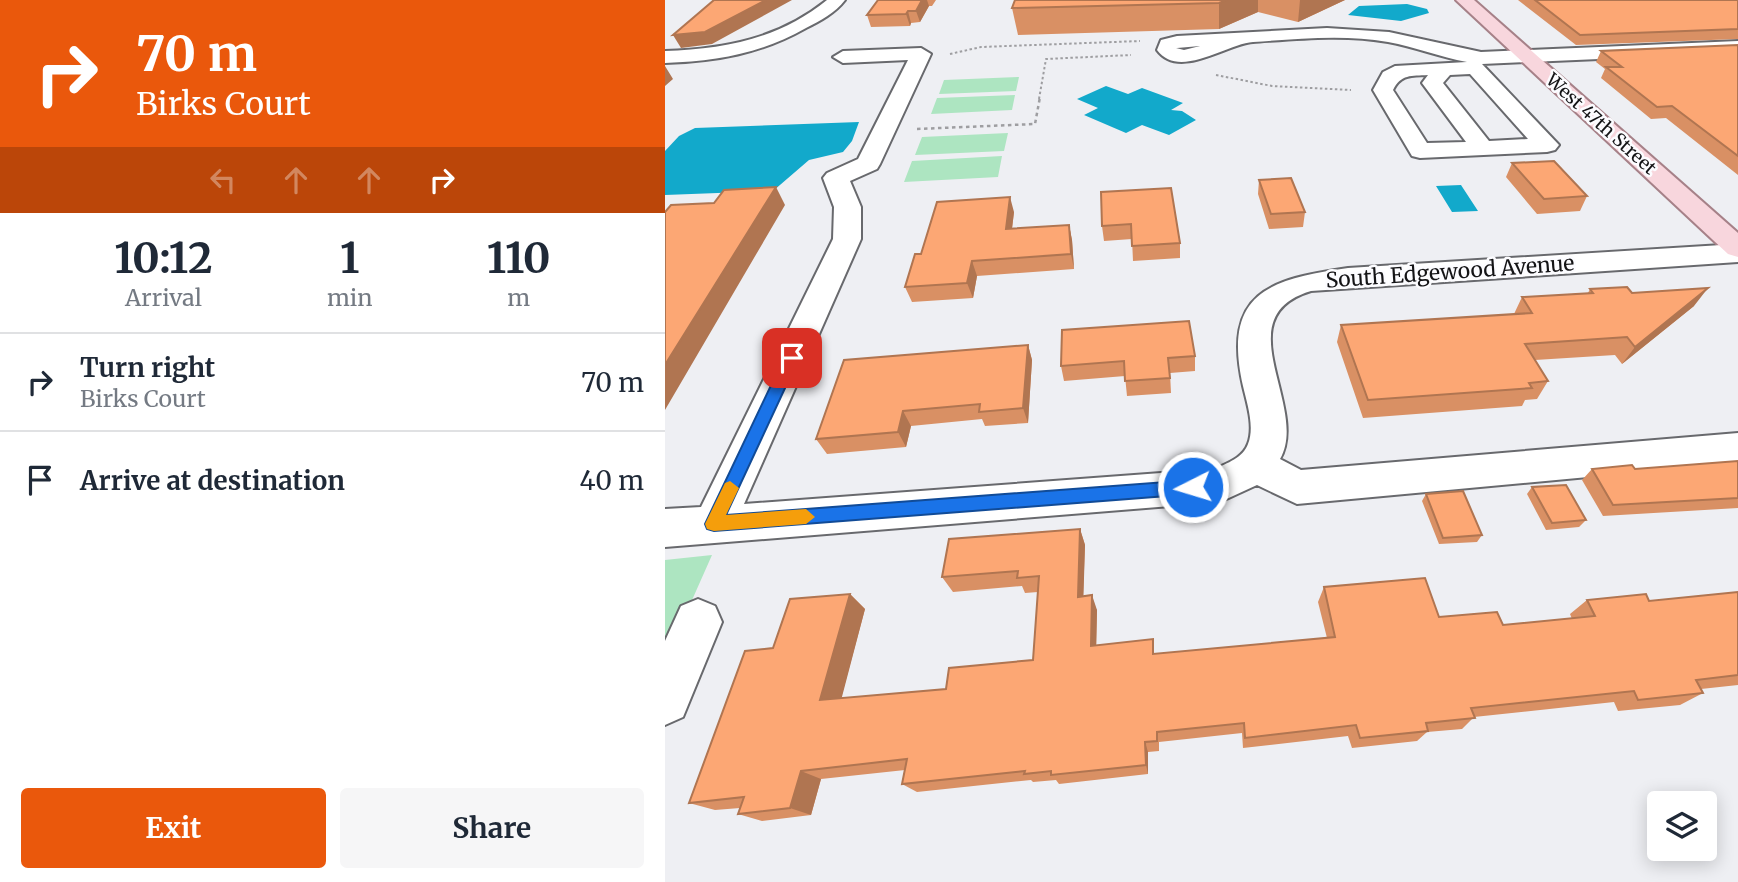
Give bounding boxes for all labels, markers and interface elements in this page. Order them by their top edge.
text: 70 m [136,23,257,84]
icon: right [21,28,112,119]
street label: West 47th Street [1541,67,1661,179]
text: Birks Court [136,84,311,124]
icon: left [204,161,242,199]
icon: ahead [277,161,315,199]
icon: ahead [350,161,388,199]
icon: right [423,161,461,199]
text: 10:12 [114,232,213,284]
text: 1 [340,232,359,284]
text: 110 [487,232,551,284]
street label: South Edgewood Avenue [1325,249,1575,294]
text: Arrival [125,283,202,312]
text: min [327,283,372,312]
text: m [507,283,530,312]
pin [762,328,822,388]
icon: arrive [773,339,811,377]
text: Turn right [80,351,215,384]
icon: right [21,363,59,401]
text: 70 m [581,366,644,399]
text: Birks Court [80,384,206,413]
position arrow [1156,450,1230,524]
icon: arrive [21,461,59,499]
text: Arrive at destination [80,464,345,497]
text: 40 m [580,464,644,497]
button: Exit [21,788,326,868]
button: Share [340,788,644,868]
map controls [1647,791,1717,861]
button: layers [1647,791,1717,861]

